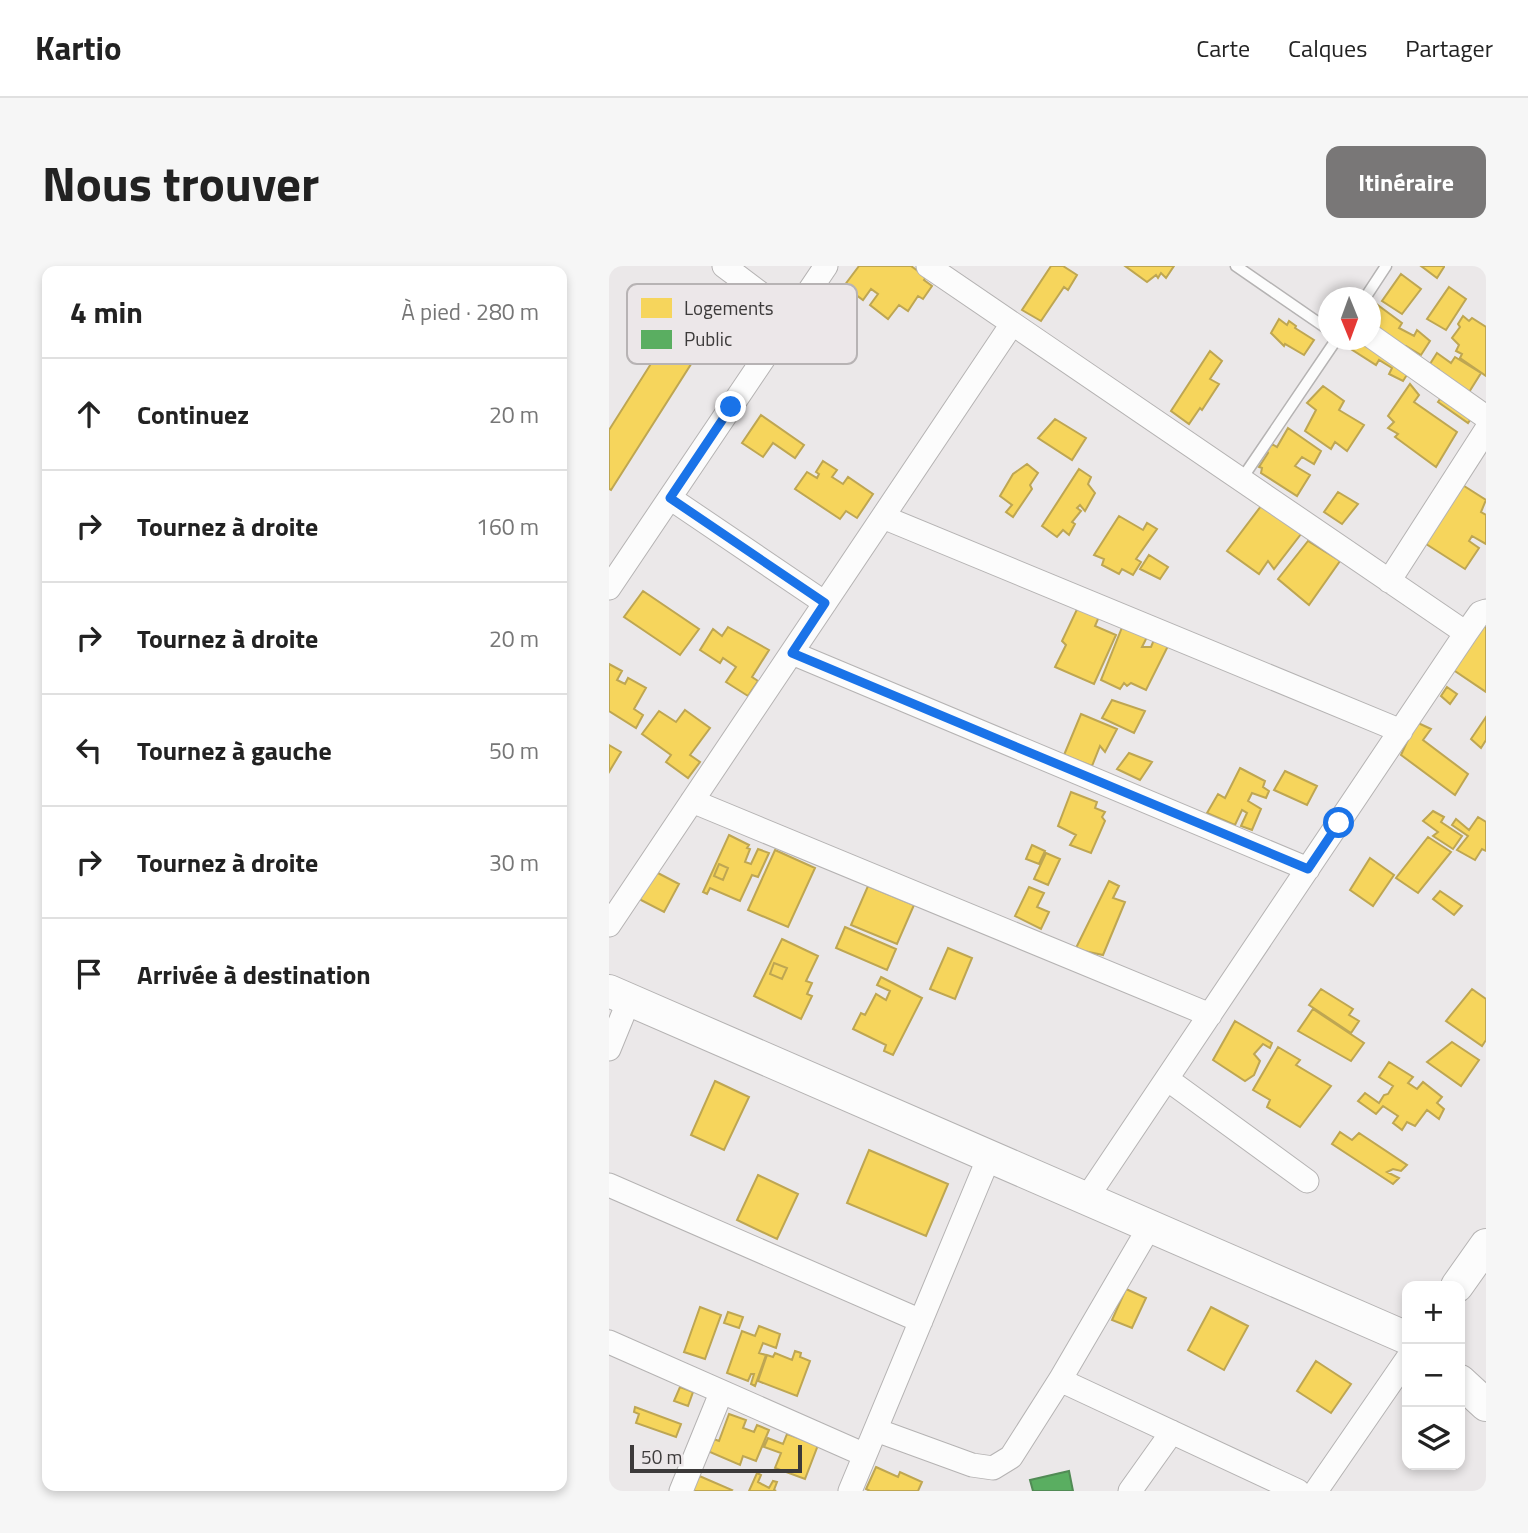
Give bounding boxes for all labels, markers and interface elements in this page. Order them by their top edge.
text: Kartio [35,23,122,73]
text: Carte [1196,30,1250,66]
text: Calques [1288,30,1367,66]
text: Partager [1405,30,1493,66]
text: Nous trouver [42,145,319,220]
button: Itinéraire [1326,146,1486,218]
legend [627,284,857,364]
north arrow [1318,287,1381,350]
text: 4 min [70,289,143,335]
text: Logements [684,293,774,322]
text: À pied · 280 m [401,294,539,329]
text: Public [684,324,732,353]
route end [715,391,746,422]
icon: ahead [70,395,108,433]
text: Continuez [137,395,249,434]
text: 20 m [489,397,539,432]
icon: right [70,507,108,545]
text: Tournez à droite [137,507,318,546]
text: 160 m [476,509,539,544]
icon: right [70,619,108,657]
text: Tournez à droite [137,619,318,658]
text: 20 m [489,621,539,656]
icon: left [70,731,108,769]
text: Tournez à gauche [137,731,332,770]
text: 50 m [489,733,539,768]
route start [1323,807,1354,838]
icon: right [70,843,108,881]
text: Tournez à droite [137,843,318,882]
text: 30 m [489,845,539,880]
icon: arrive [70,955,108,993]
text: Arrivée à destination [137,955,371,994]
map controls [1402,1281,1465,1470]
button: + [1402,1281,1465,1344]
button: − [1402,1344,1465,1407]
button: layers [1402,1407,1465,1470]
scale bar [630,1442,801,1474]
text: 50 m [641,1442,682,1471]

